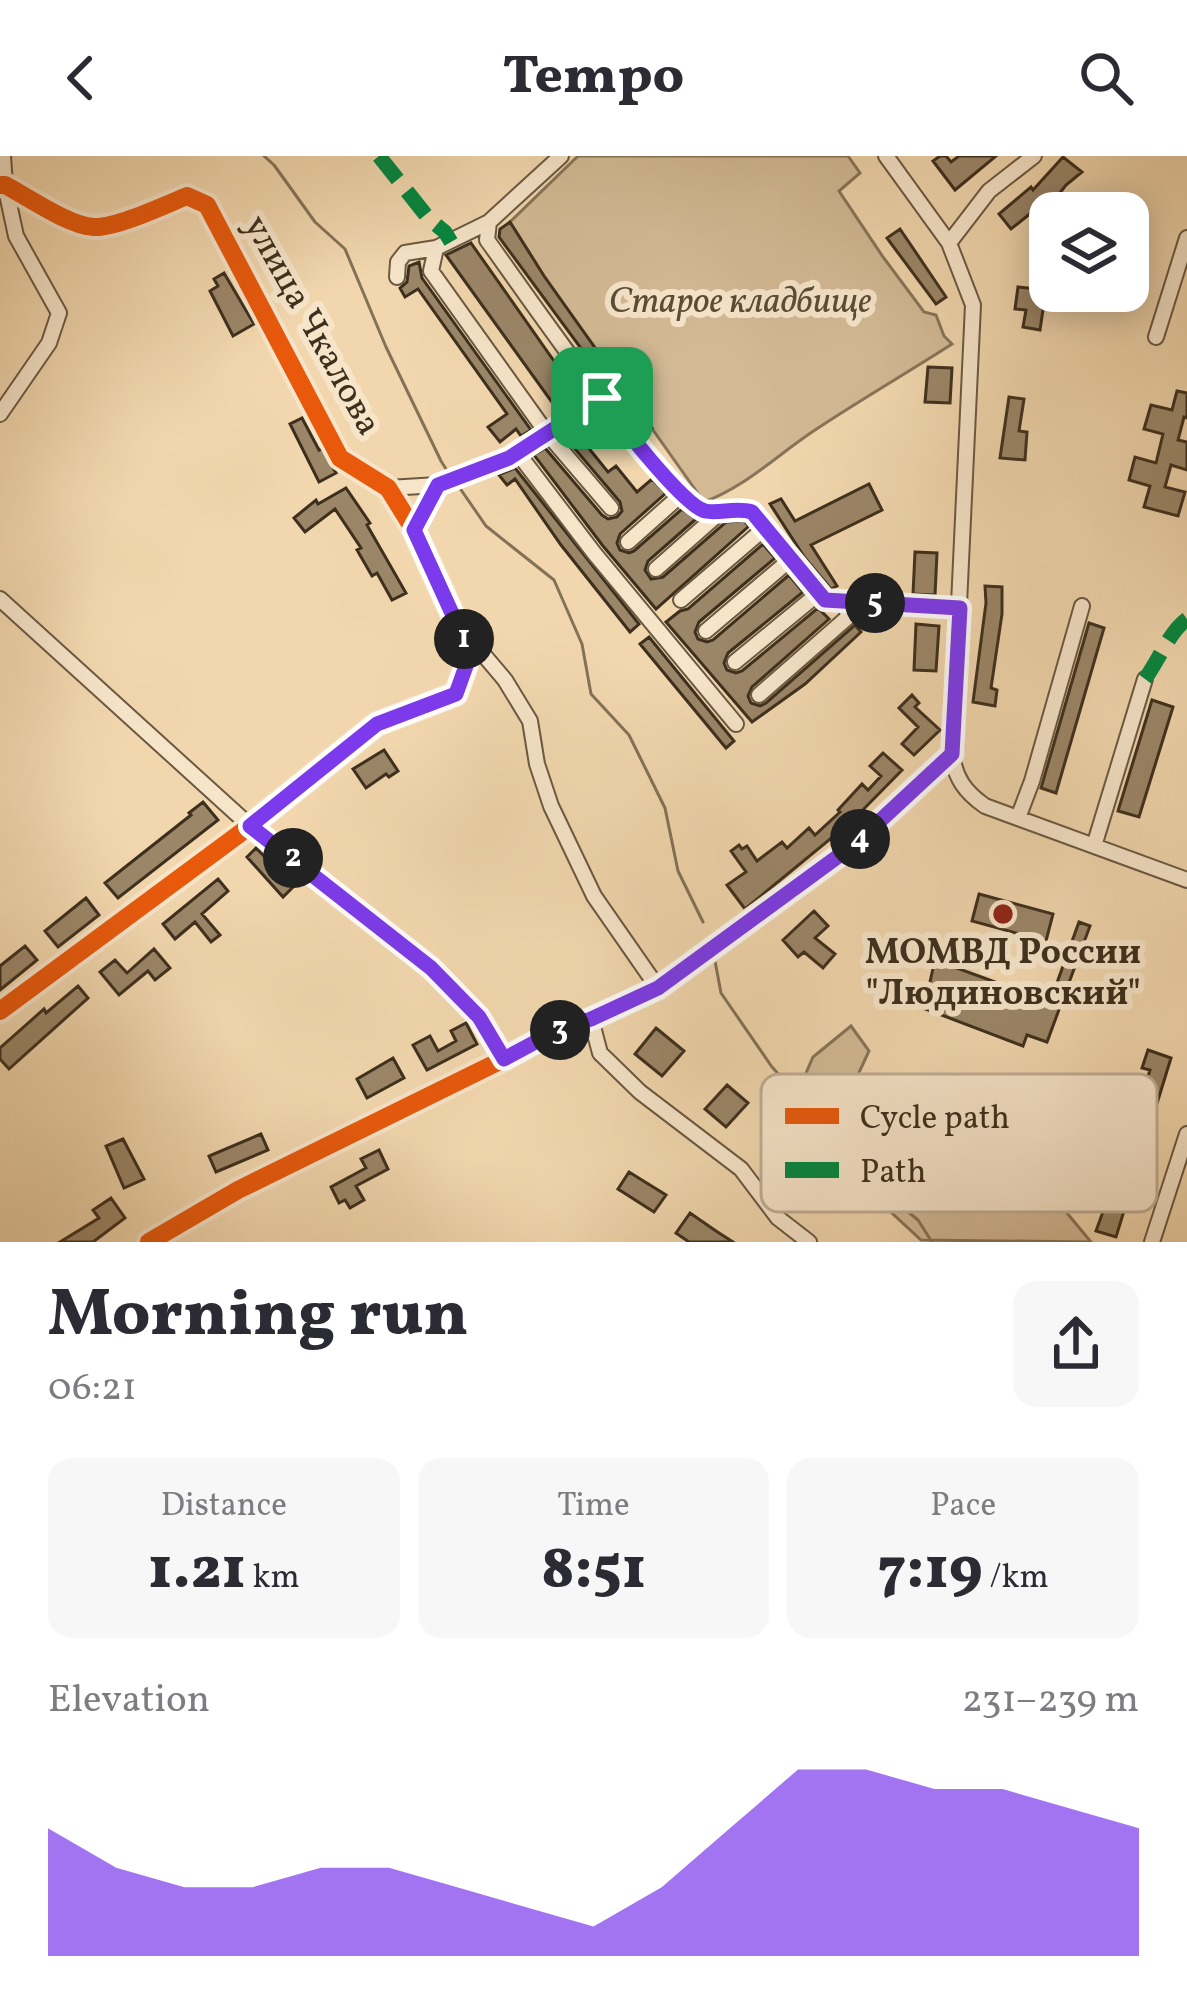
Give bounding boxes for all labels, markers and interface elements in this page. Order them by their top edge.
text: Tempo [503,41,684,116]
icon: back [48,45,114,111]
icon: search [1073,45,1139,111]
map controls [1029,192,1149,312]
button: layers [1029,192,1149,312]
street label: улица Чкалова [230,207,392,445]
park label: Старое кладбище [609,278,871,328]
pin [551,347,653,449]
icon: arrive [569,365,635,431]
pin: 5 [845,573,905,633]
text: 5 [867,580,883,626]
pin: 1 [434,609,494,669]
text: 1 [457,616,471,662]
pin: 4 [830,809,890,869]
text: 4 [850,816,870,862]
pin: 2 [263,828,323,888]
text: 2 [284,835,302,881]
marker: МОМВД России "Людиновский" [990,901,1016,927]
place label: МОМВД России "Людиновский" [865,929,1141,1020]
pin: 3 [530,1000,590,1060]
text: 3 [552,1007,568,1053]
legend [761,1074,1157,1212]
text: Cycle path [860,1097,1010,1143]
text: Path [860,1151,926,1197]
text: Morning run [48,1271,469,1363]
button: share [1013,1281,1139,1407]
text: 06:21 [48,1362,137,1416]
text: Distance [161,1484,287,1530]
text: Time [557,1484,630,1530]
text: Pace [930,1484,996,1530]
text: 1.21 [148,1530,246,1613]
text: 8:51 [541,1530,646,1613]
text: 7:19 [878,1530,983,1613]
text: km [246,1556,300,1602]
text: /km [983,1556,1049,1602]
text: Elevation [48,1674,210,1728]
text: 231–239 m [962,1674,1139,1728]

